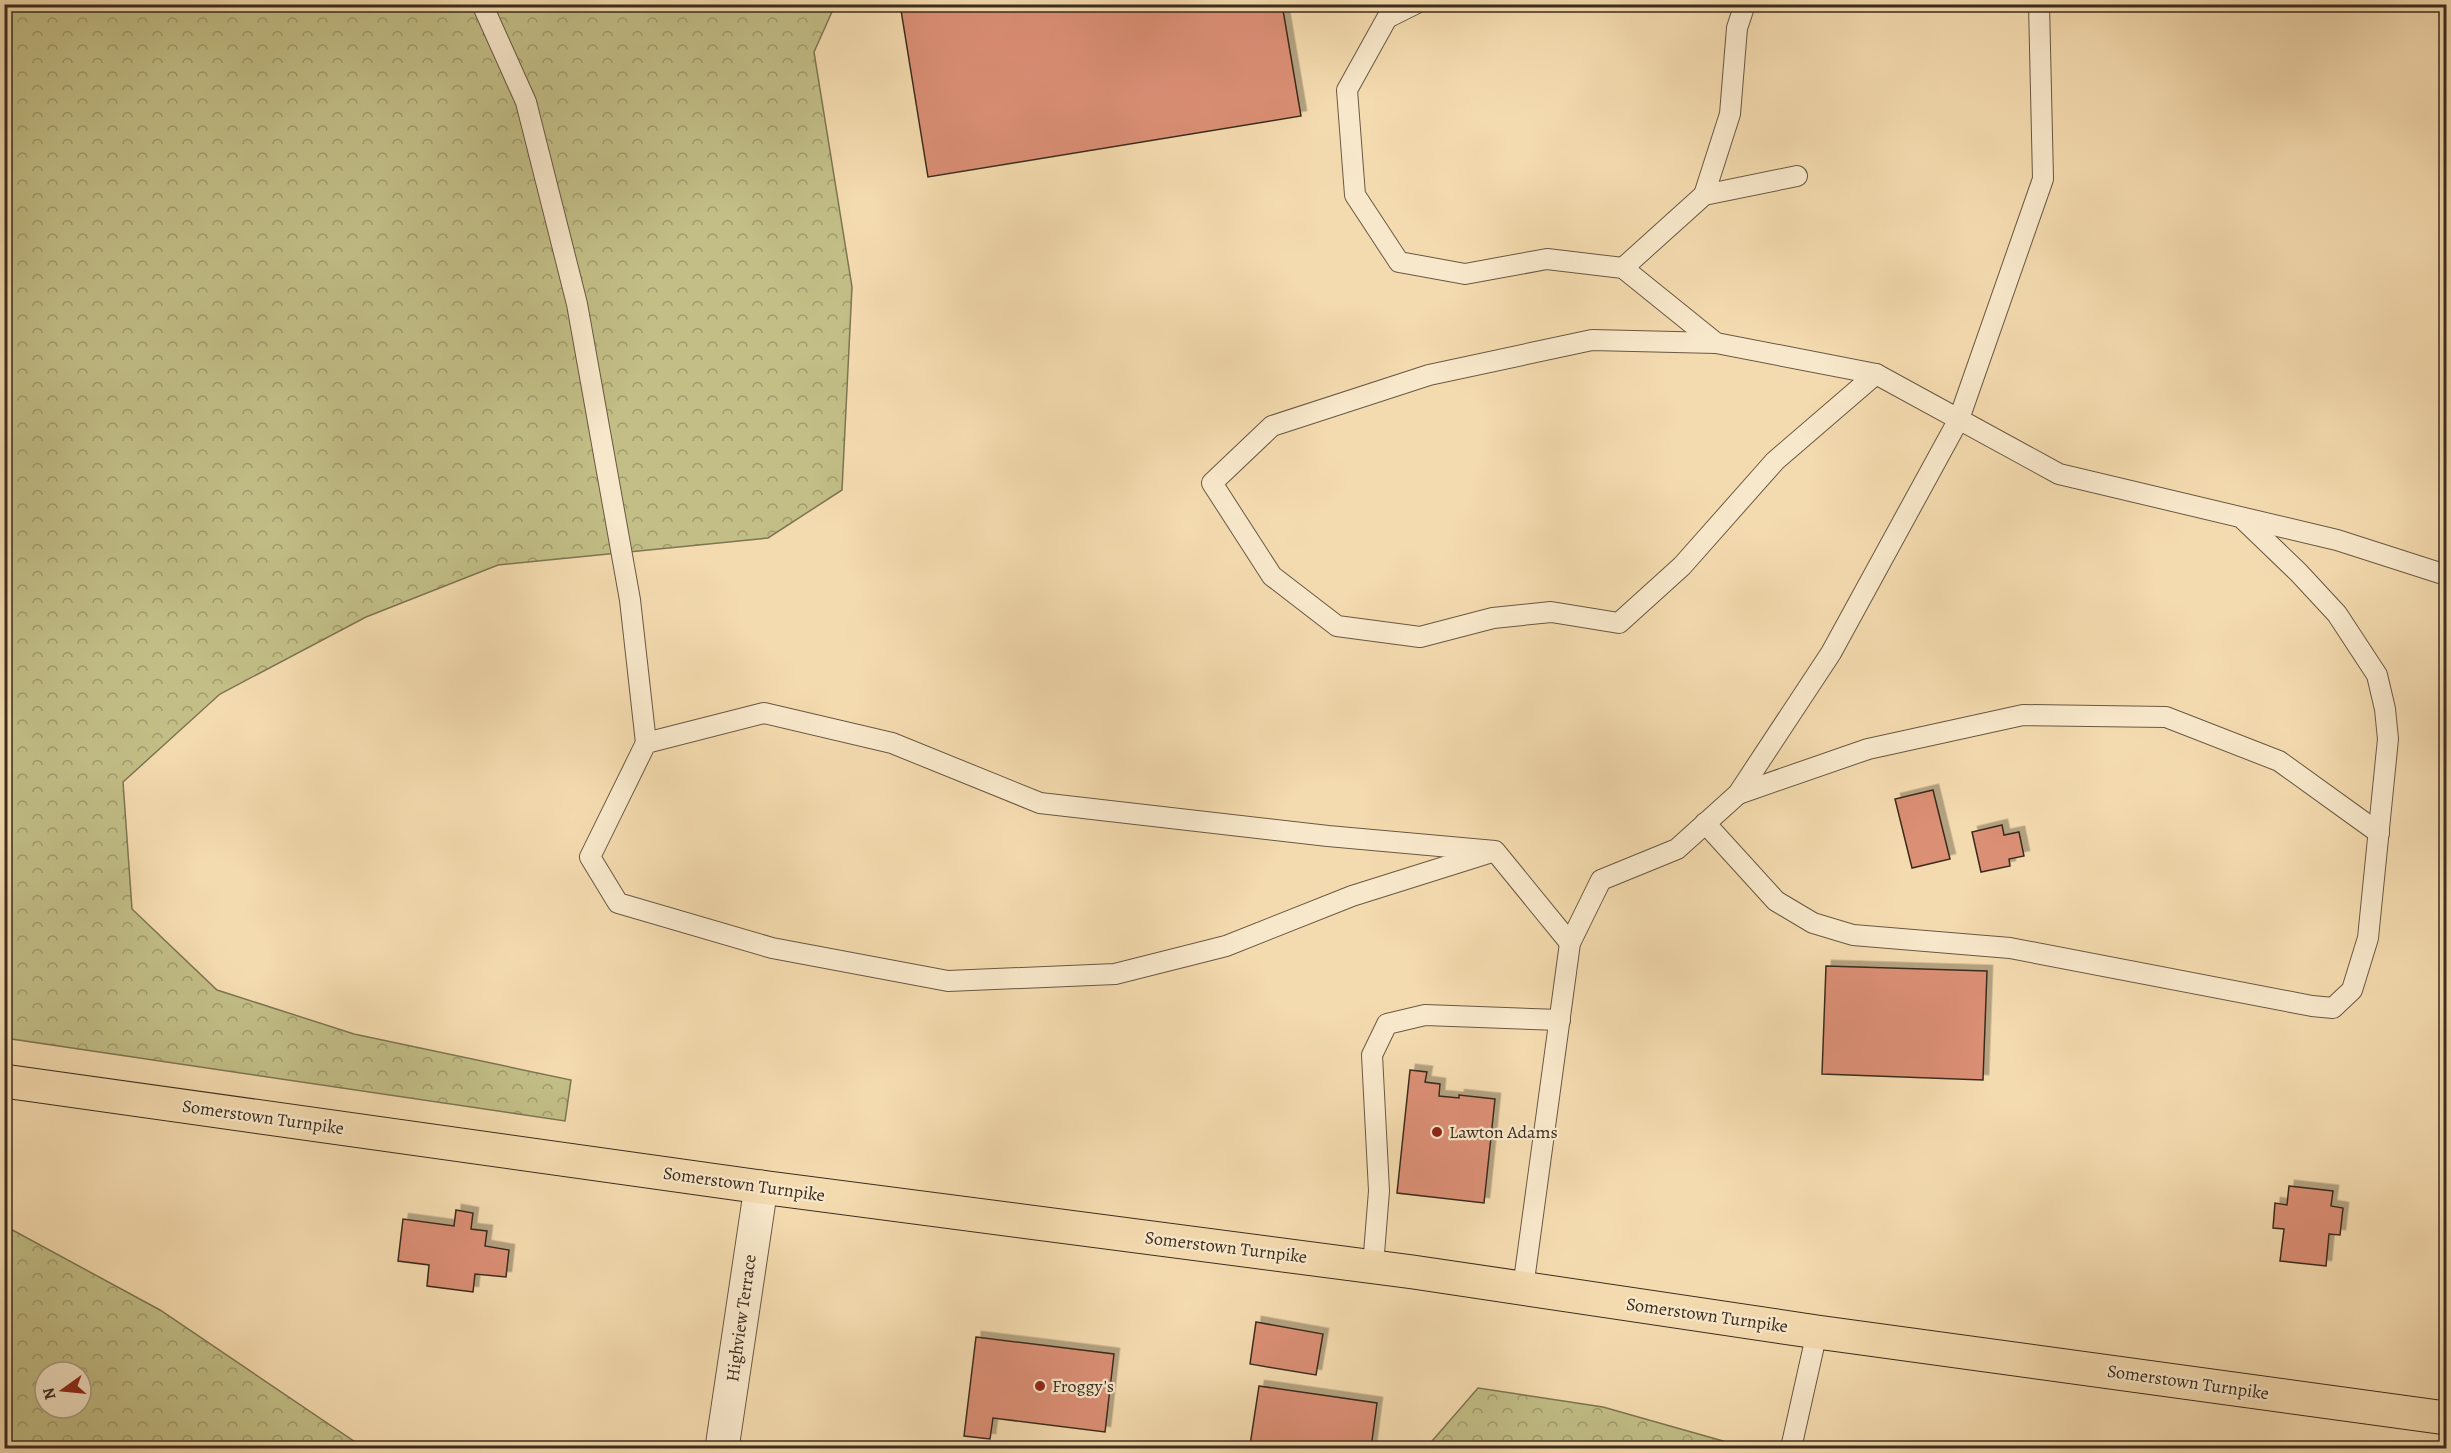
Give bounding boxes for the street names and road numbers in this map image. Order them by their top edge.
street label: Somerstown Turnpike [181,1094,345,1140]
street label: Somerstown Turnpike [662,1161,826,1207]
street label: Somerstown Turnpike [1144,1225,1308,1269]
street label: Highview Terrace [720,1253,762,1383]
street label: Somerstown Turnpike [1625,1292,1789,1338]
street label: Somerstown Turnpike [2106,1359,2270,1405]

